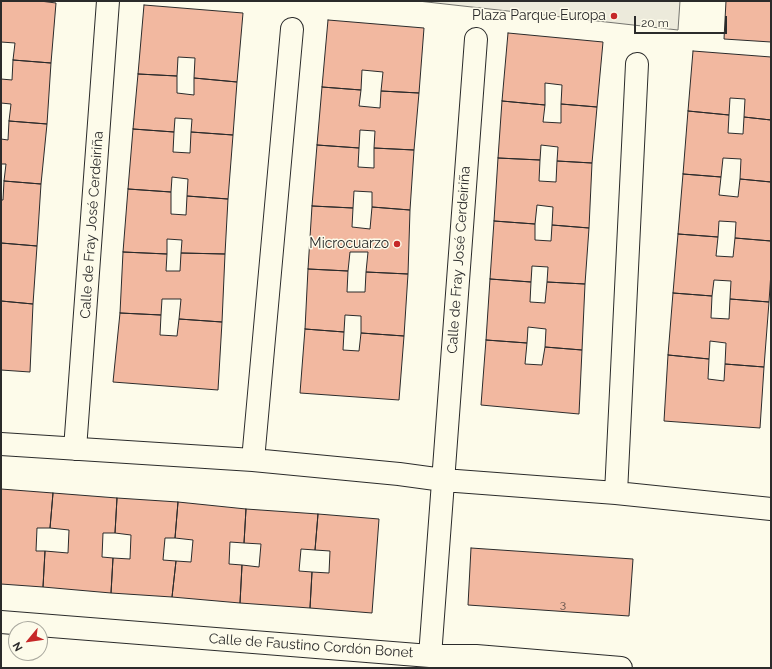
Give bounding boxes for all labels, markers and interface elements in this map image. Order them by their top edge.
place label: Plaza Parque Europa [472,8,606,24]
scale bar [636,8,729,34]
marker: Plaza Parque Europa [609,11,619,21]
text: 20 m [641,16,669,30]
street label: Calle de Fray José Cerdeiriña [77,131,107,319]
street label: Calle de Fray José Cerdeiriña [444,166,474,354]
place label: Microcuarzo [309,236,389,252]
marker: Microcuarzo [392,239,402,249]
house number: 3 [560,597,566,611]
north arrow [8,621,48,661]
street label: Calle de Faustino Cordón Bonet [208,630,414,662]
text: N [10,640,26,653]

